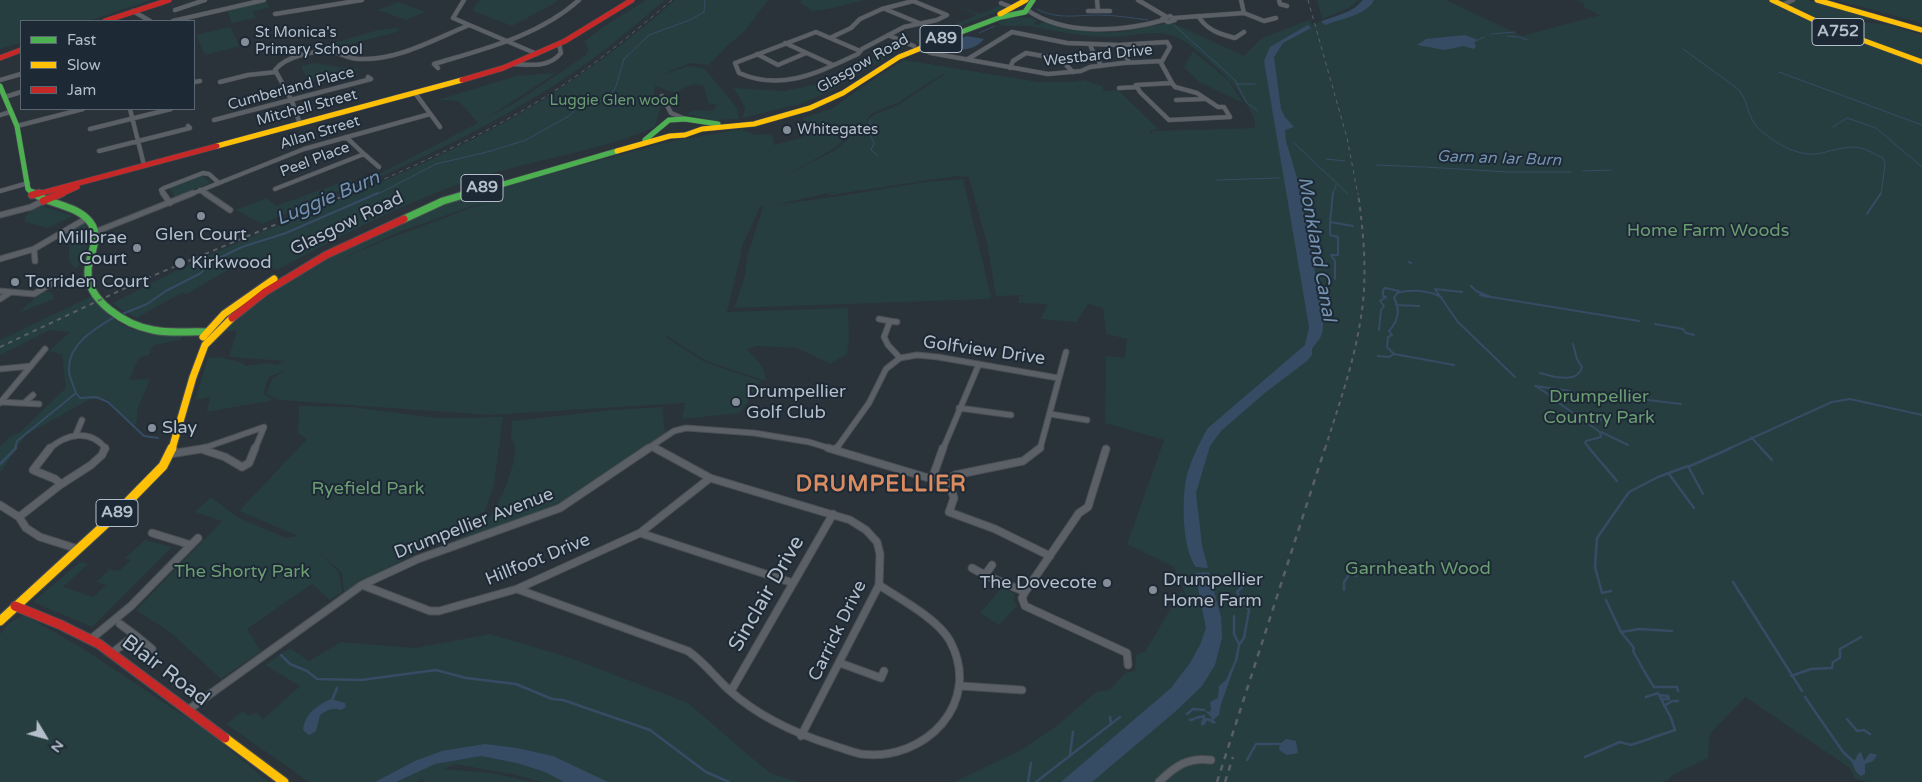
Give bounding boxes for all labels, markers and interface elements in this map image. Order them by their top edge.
road number: A752 [1812,18,1864,46]
legend [20,20,195,110]
place label: St Monica's Primary School [255,24,363,59]
road number: A89 [920,26,962,52]
text: Fast [67,31,96,49]
street label: Glasgow Road [814,31,912,97]
marker: St Monica's Primary School [239,36,251,48]
street label: Westbard Drive [1043,41,1153,71]
text: Slow [67,56,101,74]
street label: Cumberland Place [226,63,356,115]
text: Jam [67,81,96,99]
street label: Mitchell Street [255,86,359,130]
park label: Luggie Glen wood [550,92,678,110]
street label: Allan Street [278,112,362,154]
place label: Whitegates [797,121,878,139]
marker: Whitegates [781,124,793,136]
street label: Peel Place [278,139,352,181]
water label: Garn an Iar Burn [1436,147,1562,171]
water label: Luggie Burn [273,167,383,231]
road number: A89 [461,174,503,202]
water label: Monkland Canal [1292,175,1340,323]
street label: Glasgow Road [287,187,407,261]
marker: Glen Court [195,210,207,222]
park label: Home Farm Woods [1627,220,1789,242]
place label: Glen Court [155,224,247,246]
place label: Millbrae Court [58,227,127,270]
marker: Millbrae Court [131,242,143,254]
place label: Kirkwood [191,252,272,274]
marker: Kirkwood [173,256,187,270]
place label: Torriden Court [25,271,149,293]
marker: Torriden Court [9,276,21,288]
street label: Golfview Drive [921,332,1047,370]
place label: Drumpellier Golf Club [746,381,846,424]
park label: Drumpellier Country Park [1543,386,1655,428]
marker: Drumpellier Golf Club [730,396,742,408]
place label: Slay [162,417,197,439]
marker: Slay [146,422,158,434]
district label: DRUMPELLIER [794,472,968,498]
park label: Ryefield Park [311,478,425,500]
street label: Drumpellier Avenue [391,484,557,564]
road number: A89 [96,499,138,526]
street label: Hillfoot Drive [483,529,593,591]
street label: Sinclair Drive [724,532,810,656]
park label: Garnheath Wood [1345,558,1491,580]
park label: The Shorty Park [174,561,310,583]
place label: Drumpellier Home Farm [1163,569,1263,612]
place label: The Dovecote [979,572,1097,594]
street label: Carrick Drive [804,577,872,685]
marker: The Dovecote [1101,577,1113,589]
marker: Drumpellier Home Farm [1147,584,1159,596]
street label: Blair Road [116,630,214,712]
north arrow [20,712,70,762]
text: N [47,737,68,756]

